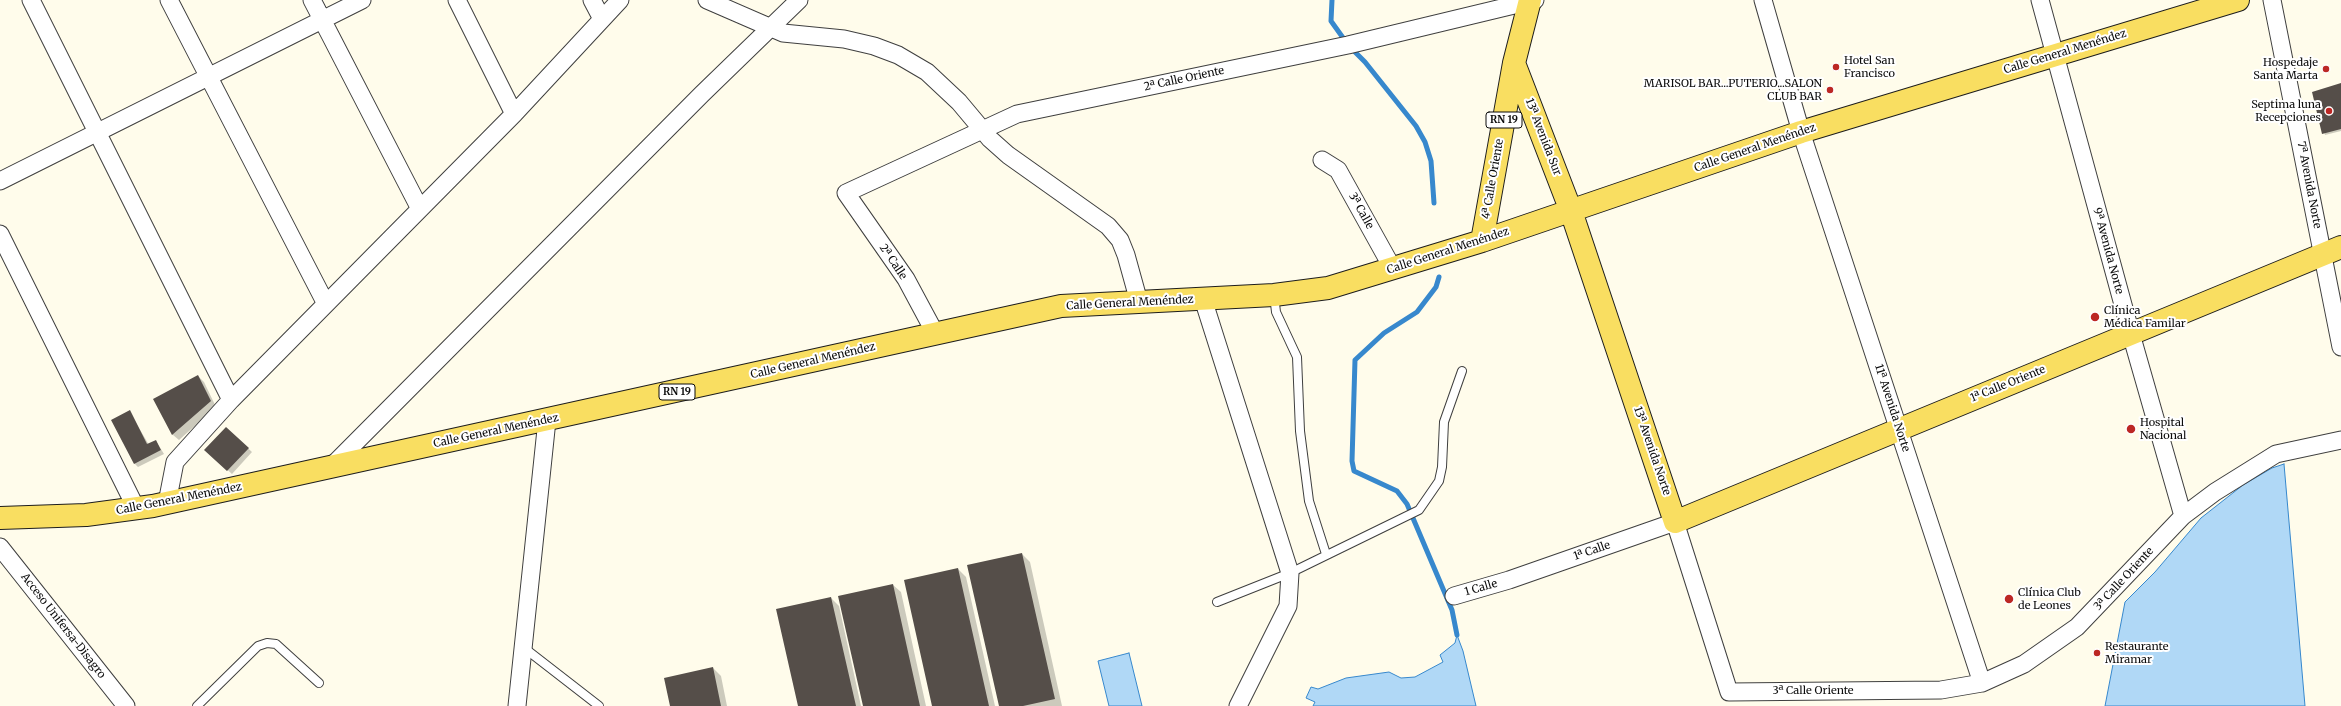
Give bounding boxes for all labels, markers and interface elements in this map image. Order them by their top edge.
street label: Calle General Menéndez [2002,27,2128,77]
place label: Hotel San Francisco [1844,54,1895,80]
place label: Hospedaje Santa Marta [2253,56,2318,82]
marker: Hotel San Francisco [1831,62,1841,72]
street label: 2ª Calle Oriente [1143,64,1225,94]
marker: Hospedaje Santa Marta [2321,64,2331,74]
place label: MARISOL BAR...PUTERIO...SALON CLUB BAR [1644,77,1822,103]
marker: MARISOL BAR...PUTERIO...SALON CLUB BAR [1825,85,1835,95]
street label: 13ª Avenida Sur [1522,97,1564,177]
place label: Septima luna Recepciones [2251,98,2321,124]
marker: Septima luna Recepciones [2324,106,2334,116]
road number: RN 19 [1486,112,1522,128]
street label: Calle General Menéndez [1693,121,1817,175]
street label: 4ª Calle Oriente [1479,138,1507,220]
street label: 7ª Avenida Norte [2294,140,2324,230]
street label: 3ª Calle [1346,191,1376,231]
street label: 9ª Avenida Norte [2090,206,2126,296]
street label: Calle General Menéndez [1385,225,1511,277]
street label: 2ª Calle [876,242,910,282]
street label: Calle General Menéndez [1066,293,1194,313]
place label: Clínica Médica Familar [2104,304,2186,330]
marker: Clínica Médica Familar [2089,311,2101,323]
street label: Calle General Menéndez [749,340,877,382]
street label: 11ª Avenida Norte [1872,363,1912,453]
street label: 1ª Calle Oriente [1969,363,2047,405]
road number: RN 19 [659,384,695,400]
street label: 13ª Avenida Norte [1631,405,1673,497]
street label: Calle General Menéndez [432,411,560,451]
place label: Hospital Nacional [2140,416,2186,442]
marker: Hospital Nacional [2125,423,2137,435]
street label: Calle General Menéndez [115,480,243,518]
street label: 1ª Calle [1572,539,1612,563]
street label: 3ª Calle Oriente [2091,545,2157,613]
street label: Acceso Unifersa-Disagro [18,571,108,681]
street label: 1 Calle [1463,577,1499,599]
place label: Clínica Club de Leones [2018,586,2081,612]
marker: Clínica Club de Leones [2003,593,2015,605]
place label: Restaurante Miramar [2105,640,2168,666]
marker: Restaurante Miramar [2092,648,2102,658]
street label: 3ª Calle Oriente [1772,684,1854,698]

